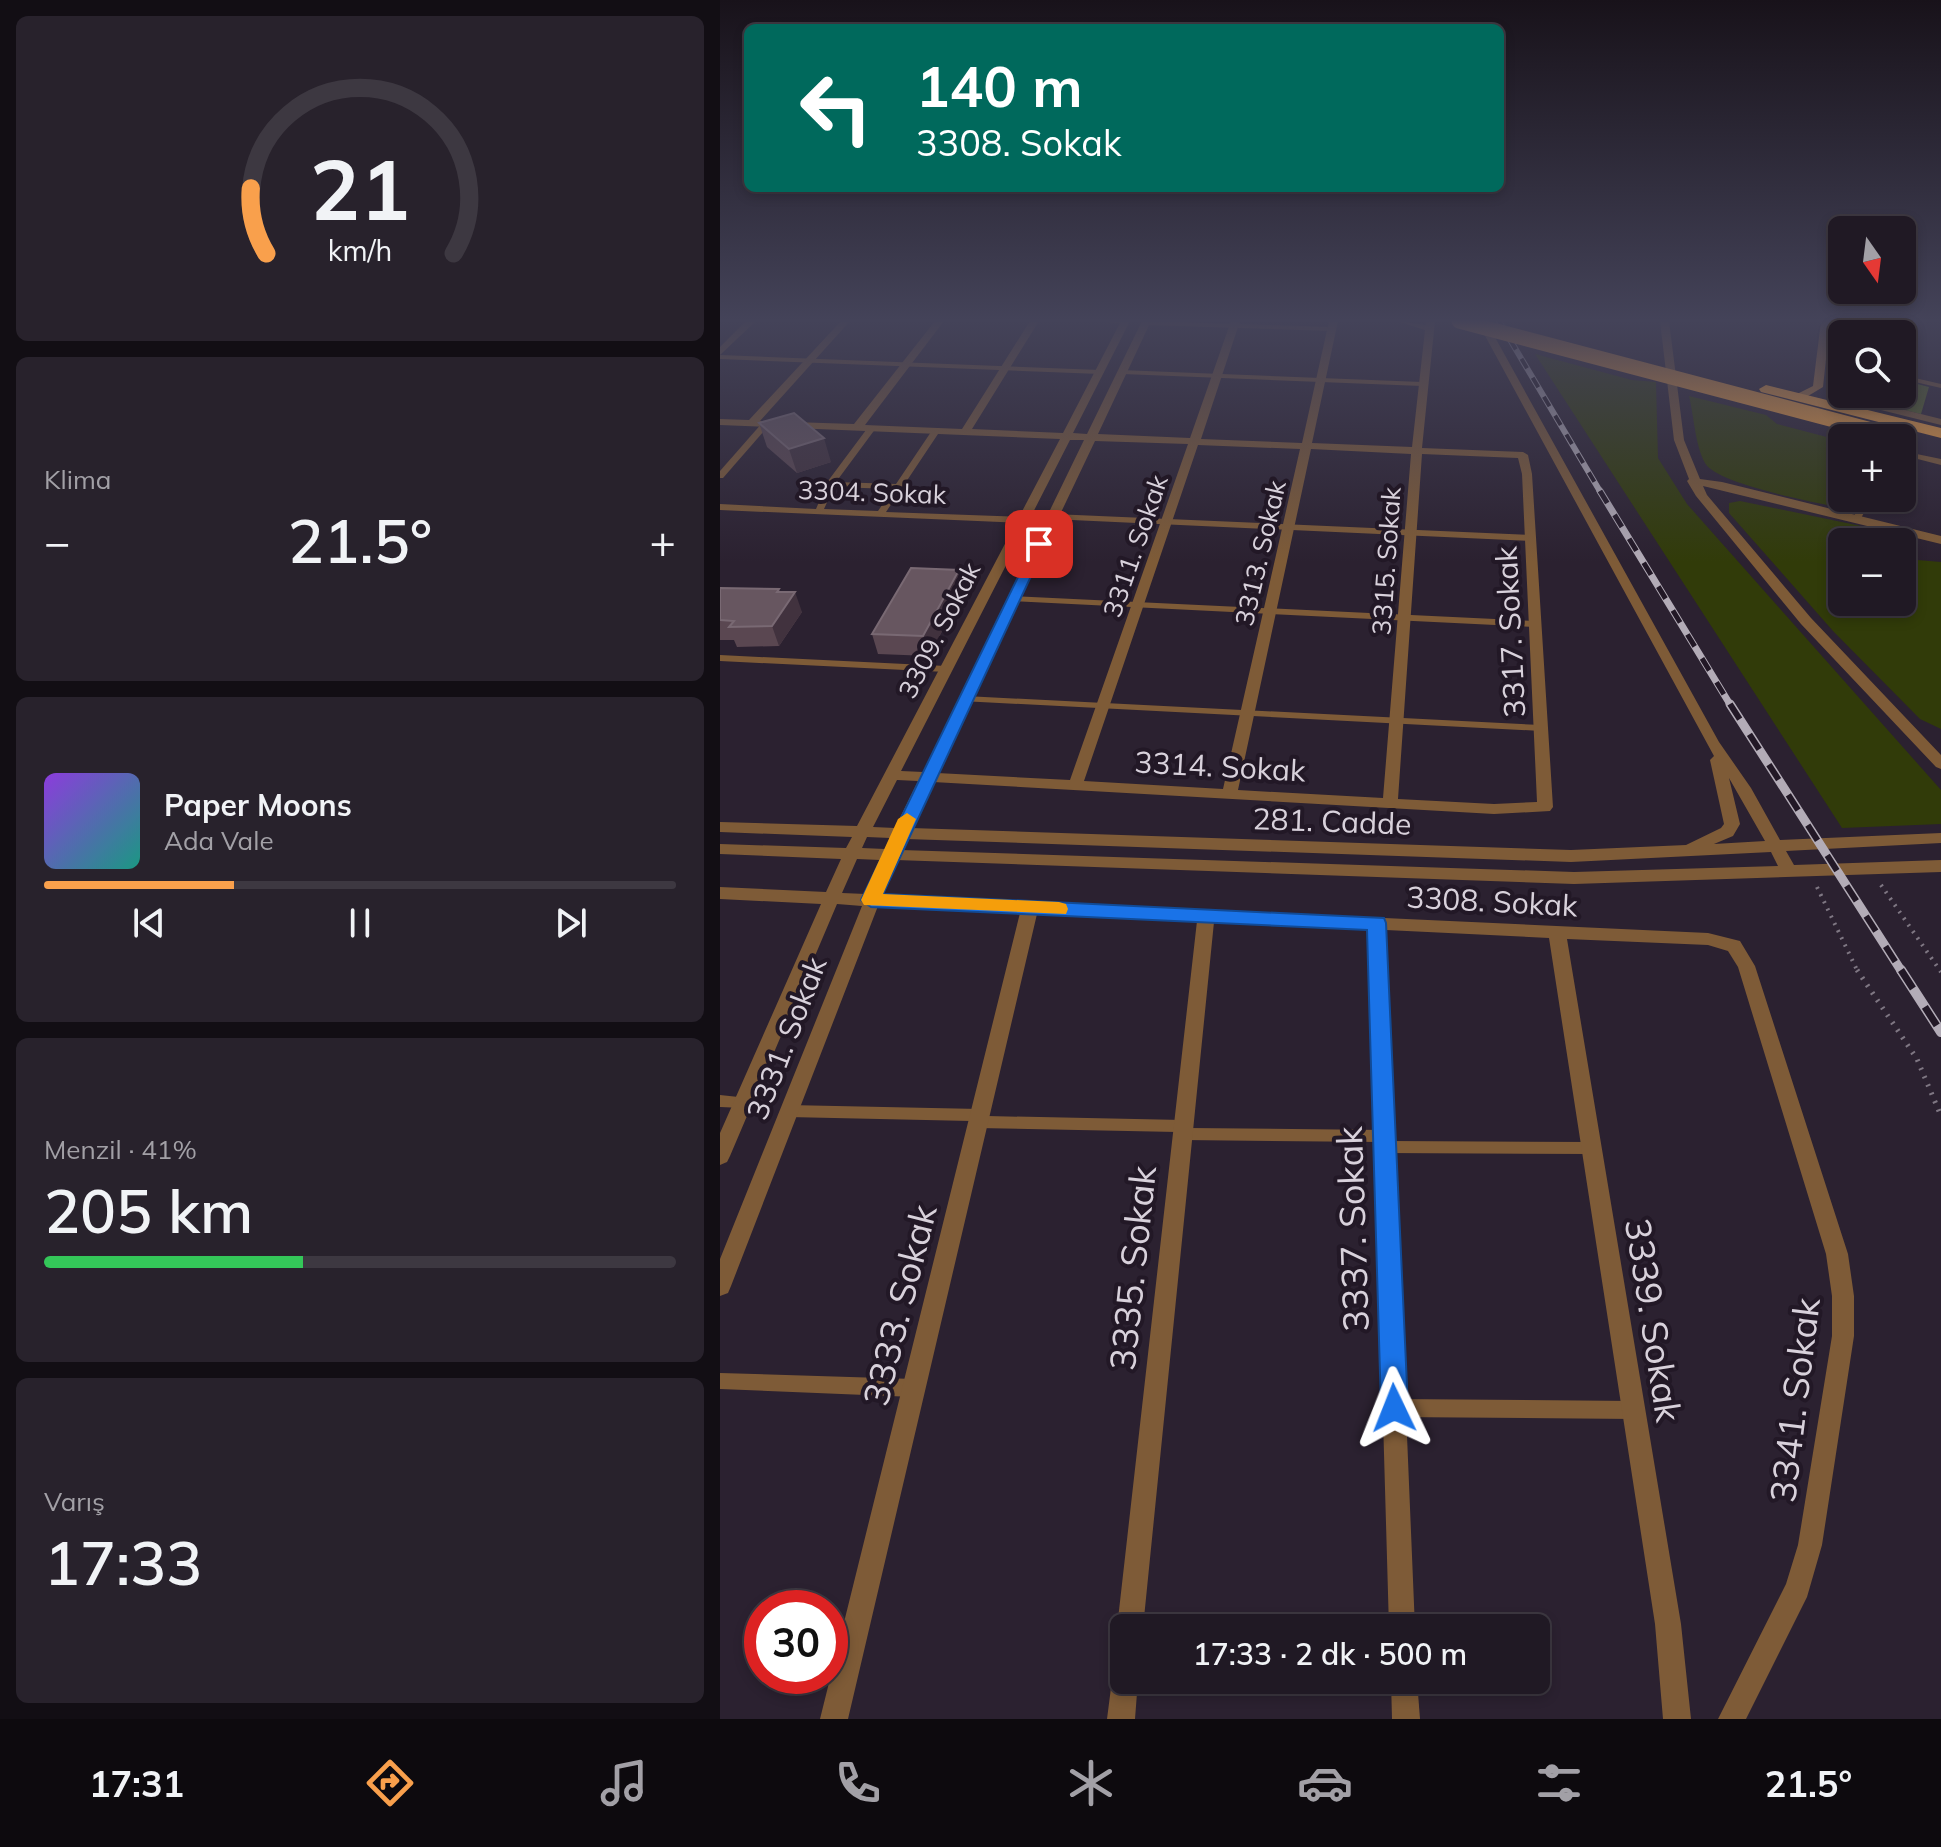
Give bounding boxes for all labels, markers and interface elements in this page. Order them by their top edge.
text: 140 m [916,51,1083,121]
icon: left [784,56,888,160]
text: 3308. Sokak [916,120,1122,165]
text: 21 [310,136,410,241]
north arrow [1828,216,1916,304]
map controls [1828,216,1916,616]
text: km/h [328,232,392,268]
button: search [1828,320,1916,408]
button: + [1828,424,1916,512]
text: Klima [44,463,111,496]
street label: 3311. Sokak [1095,470,1175,622]
street label: 3304. Sokak [797,473,947,511]
street label: 3313. Sokak [1227,476,1293,629]
street label: 3315. Sokak [1364,485,1408,636]
text: 21.5° [288,503,432,578]
pin [1005,510,1073,578]
text: − [44,514,70,569]
text: + [650,514,676,569]
icon: arrive [1017,522,1061,566]
button: − [1828,528,1916,616]
street label: 3317. Sokak [1487,545,1533,719]
street label: 3309. Sokak [891,556,988,704]
street label: 3314. Sokak [1133,743,1307,789]
text: Paper Moons [164,786,352,824]
street label: 281. Cadde [1252,799,1412,843]
text: Ada Vale [164,824,274,857]
street label: 3308. Sokak [1405,878,1579,924]
icon: previous [127,901,171,945]
icon: pause [338,901,382,945]
icon: next [549,901,593,945]
street label: 3331. Sokak [738,951,835,1125]
street label: 3337. Sokak [1326,1125,1378,1332]
text: Menzil · 41% [44,1133,197,1166]
street label: 3335. Sokak [1099,1163,1165,1373]
text: 205 km [44,1173,253,1248]
street label: 3333. Sokak [852,1199,946,1410]
street label: 3339. Sokak [1616,1215,1692,1425]
street label: 3341. Sokak [1759,1295,1829,1505]
position arrow [1352,1366,1436,1450]
text: Varış [44,1485,105,1518]
text: 17:33 [44,1525,202,1600]
speed limit sign: 30 [744,1590,848,1694]
text: 17:33 · 2 dk · 500 m [1193,1635,1467,1673]
icon: directions [362,1755,418,1811]
icon: music [596,1755,652,1811]
icon: phone [830,1755,886,1811]
icon: climate [1063,1755,1119,1811]
icon: car [1297,1755,1353,1811]
icon: filters [1531,1755,1587,1811]
text: 17:31 [89,1761,184,1806]
text: 21.5° [1765,1761,1852,1806]

